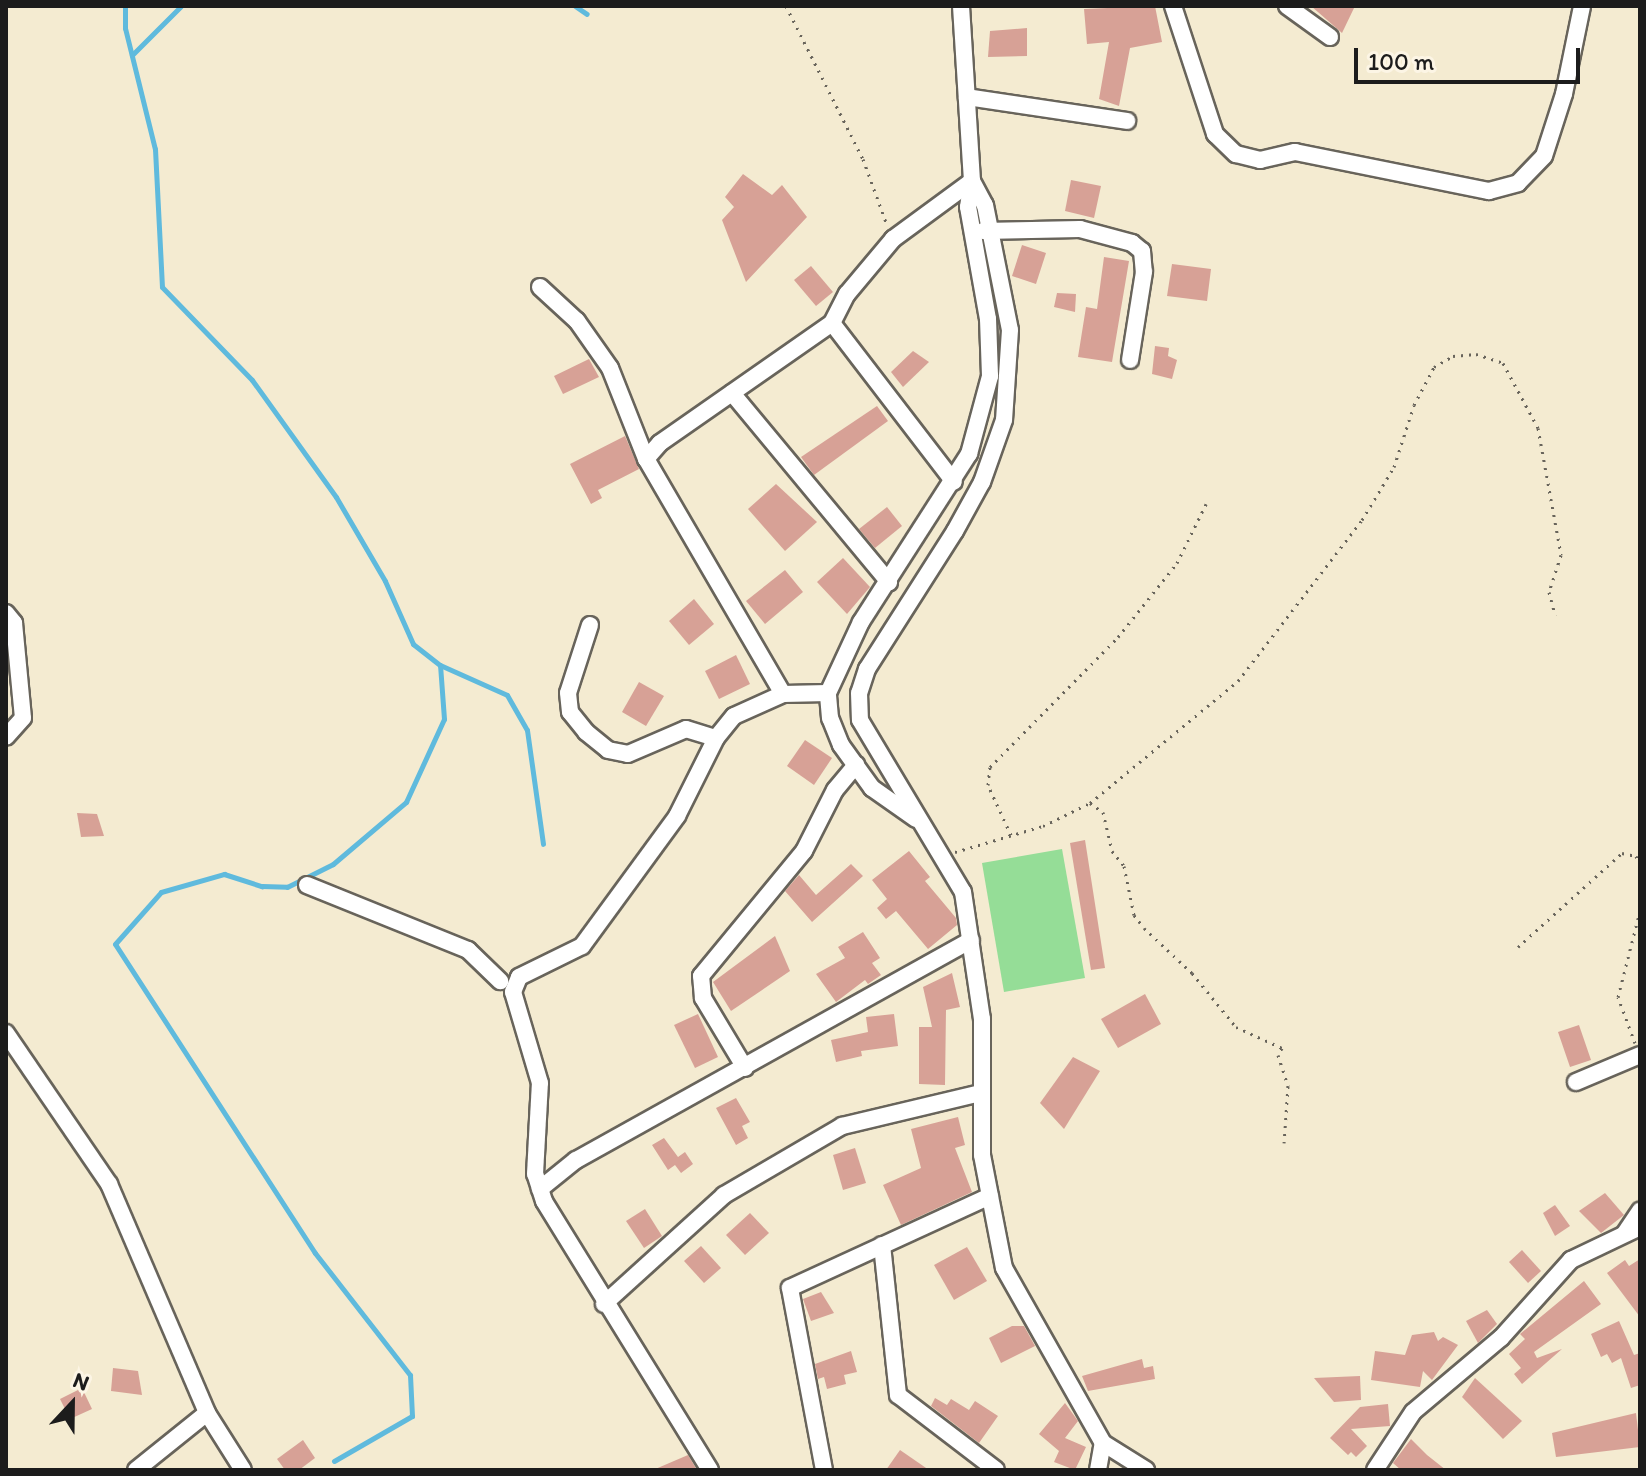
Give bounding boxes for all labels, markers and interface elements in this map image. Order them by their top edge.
scale bar [1358,32,1584,82]
text: 100 m [1368,47,1434,76]
north arrow [32,1364,112,1444]
text: N [69,1366,93,1397]

